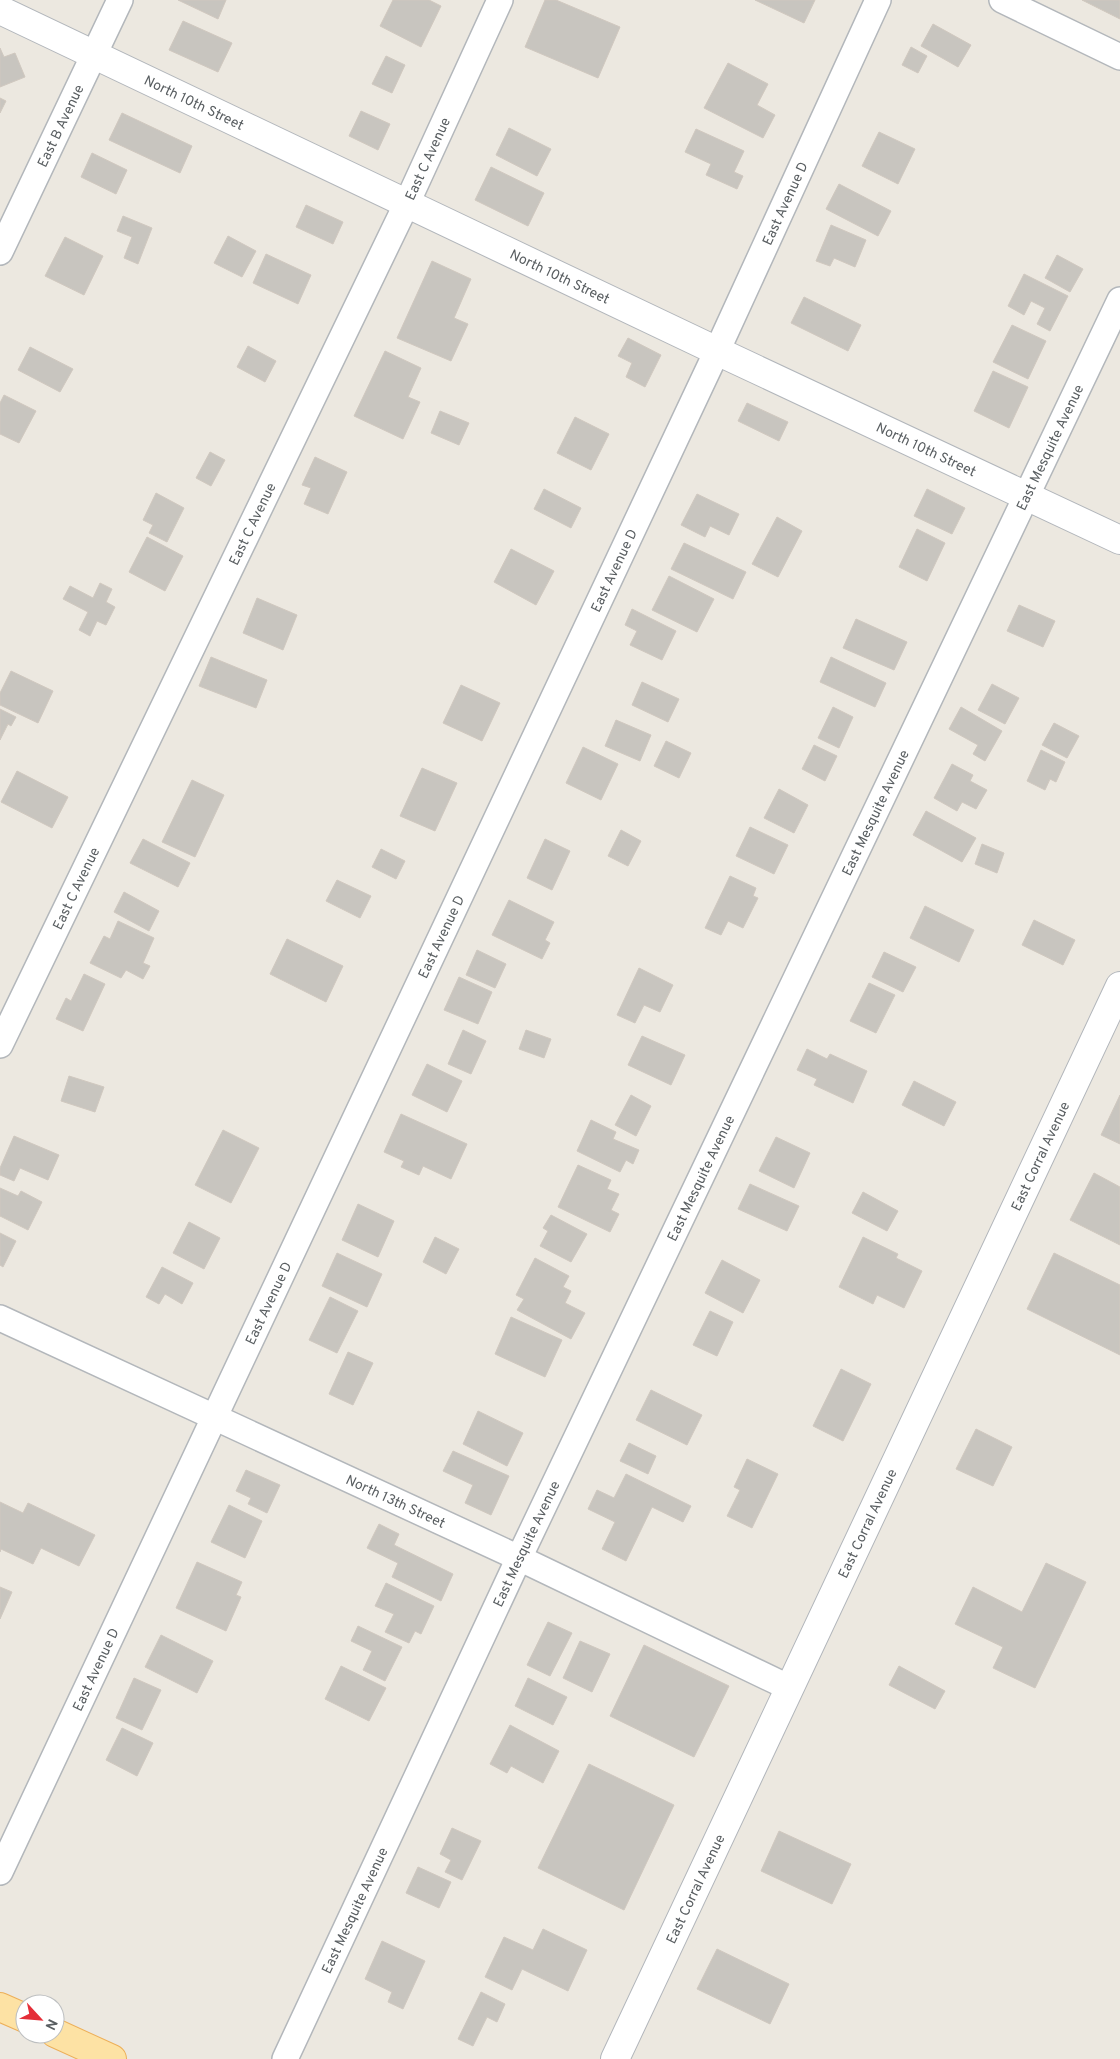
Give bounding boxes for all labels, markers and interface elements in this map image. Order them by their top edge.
street label: North 10th Street [141,73,246,135]
street label: East B Avenue [35,82,88,170]
street label: East C Avenue [402,115,455,203]
street label: East Avenue D [760,160,813,248]
street label: North 10th Street [507,247,612,309]
street label: East Mesquite Avenue [1014,382,1088,514]
street label: North 10th Street [873,420,978,481]
street label: East C Avenue [226,480,280,568]
street label: East Avenue D [588,527,642,615]
street label: East Mesquite Avenue [839,748,914,879]
street label: East C Avenue [50,845,104,933]
street label: East Avenue D [415,893,469,982]
street label: East Corral Avenue [1008,1099,1074,1214]
street label: East Mesquite Avenue [665,1113,739,1244]
street label: East Avenue D [243,1259,296,1348]
street label: East Corral Avenue [835,1467,901,1581]
street label: North 13th Street [343,1472,448,1533]
street label: East Mesquite Avenue [490,1478,565,1610]
street label: East Avenue D [70,1626,124,1714]
street label: East Corral Avenue [663,1832,729,1947]
street label: East Mesquite Avenue [319,1845,393,1977]
north arrow [15,1994,65,2044]
text: N [40,2016,60,2032]

